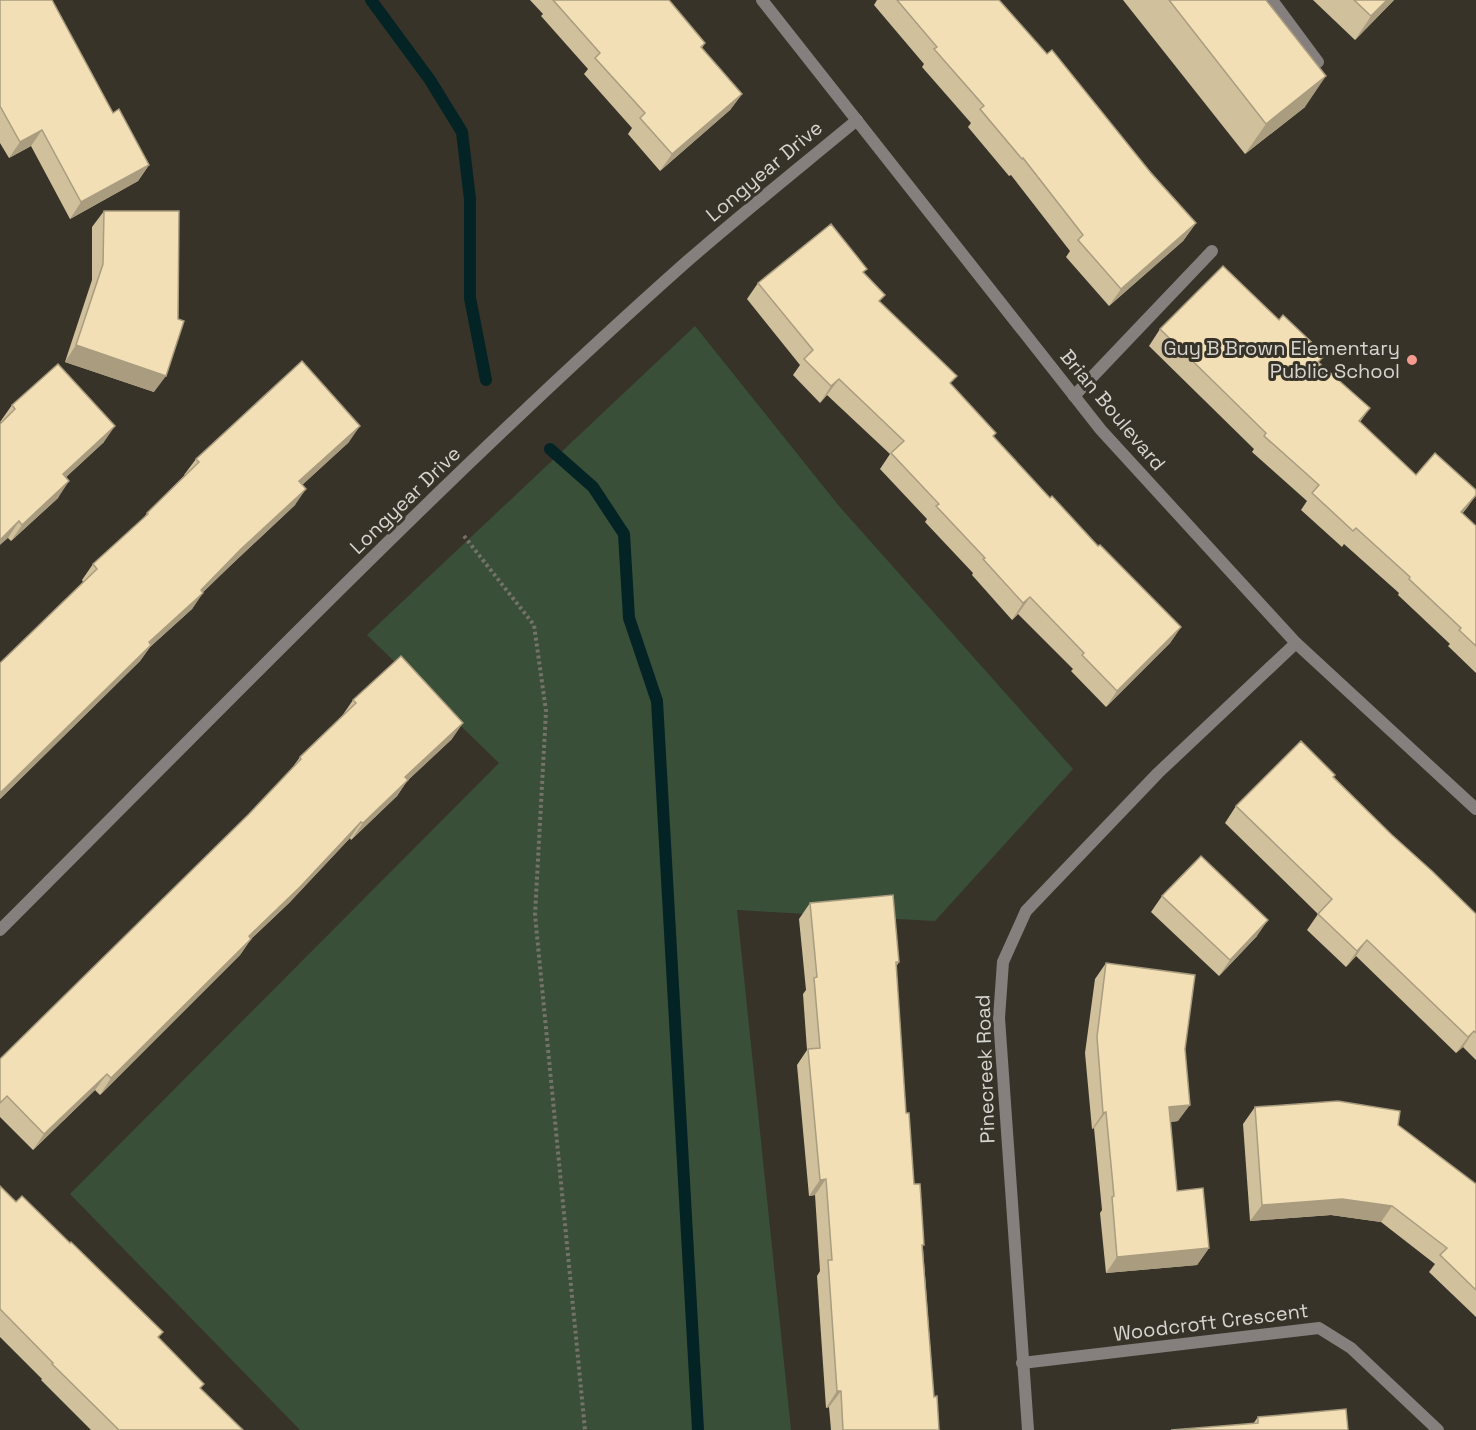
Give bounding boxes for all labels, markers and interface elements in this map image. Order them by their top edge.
street label: Longyear Drive [700,115,828,227]
place label: Guy B Brown Elementary Public School [1163,335,1400,384]
street label: Brian Boulevard [1055,344,1171,476]
marker: Guy B Brown Elementary Public School [1405,353,1419,367]
street label: Longyear Drive [344,440,466,560]
street label: Pinecreek Road [969,994,1001,1144]
street label: Woodcroft Crescent [1112,1297,1310,1347]

